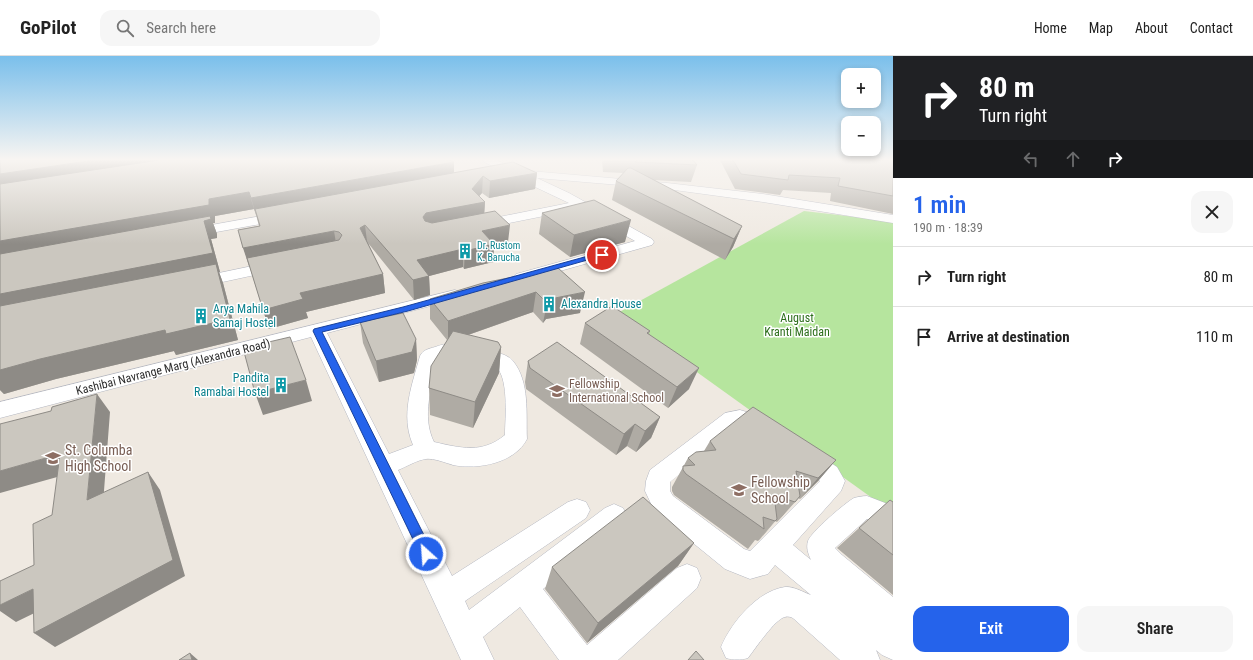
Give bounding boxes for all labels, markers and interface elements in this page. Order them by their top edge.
search box [100,10,380,46]
text: GoPilot [20,16,76,39]
icon: search [114,17,136,39]
text: Search here [146,19,216,37]
text: Home [1034,20,1067,36]
text: Map [1089,20,1113,36]
text: About [1135,20,1168,36]
text: Contact [1190,20,1233,36]
map controls [841,68,881,156]
button: + [841,68,881,108]
text: 80 m [979,71,1035,104]
icon: right [913,72,965,124]
text: Turn right [979,105,1047,126]
button: − [841,116,881,156]
icon: left [1020,148,1042,170]
icon: ahead [1062,148,1084,170]
icon: right [1104,148,1126,170]
text: 1 min [913,191,966,219]
button: close [1191,191,1233,233]
text: 190 m · 18:39 [913,220,983,235]
pin [585,238,619,272]
place label: Dr. Rustom K. Barucha [477,240,520,263]
building icon: Dr. Rustom K. Barucha [456,242,474,260]
icon: arrive [591,244,613,266]
icon: right [913,266,935,288]
text: Turn right [947,268,1006,286]
text: 80 m [1203,268,1233,286]
building icon: Alexandra House [540,295,558,313]
place label: Alexandra House [561,297,642,311]
place label: Arya Mahila Samaj Hostel [213,302,276,330]
building icon: Arya Mahila Samaj Hostel [192,307,210,325]
park label: August Kranti Maidan [764,311,830,339]
icon: arrive [913,326,935,348]
text: Arrive at destination [947,328,1070,346]
text: 110 m [1196,328,1233,346]
street label: Kashibai Navrange Marg (Alexandra Road) [74,336,272,398]
place label: Pandita Ramabai Hostel [194,371,269,399]
building icon: Pandita Ramabai Hostel [272,376,290,394]
place label: Fellowship International School [569,377,664,405]
school or university icon: Fellowship International School [548,382,566,400]
place label: St. Columba High School [65,442,132,474]
school or university icon: St. Columba High School [44,449,62,467]
place label: Fellowship School [751,474,810,506]
school or university icon: Fellowship School [730,481,748,499]
position arrow [405,533,447,575]
button: Exit [913,606,1069,652]
button: Share [1077,606,1233,652]

